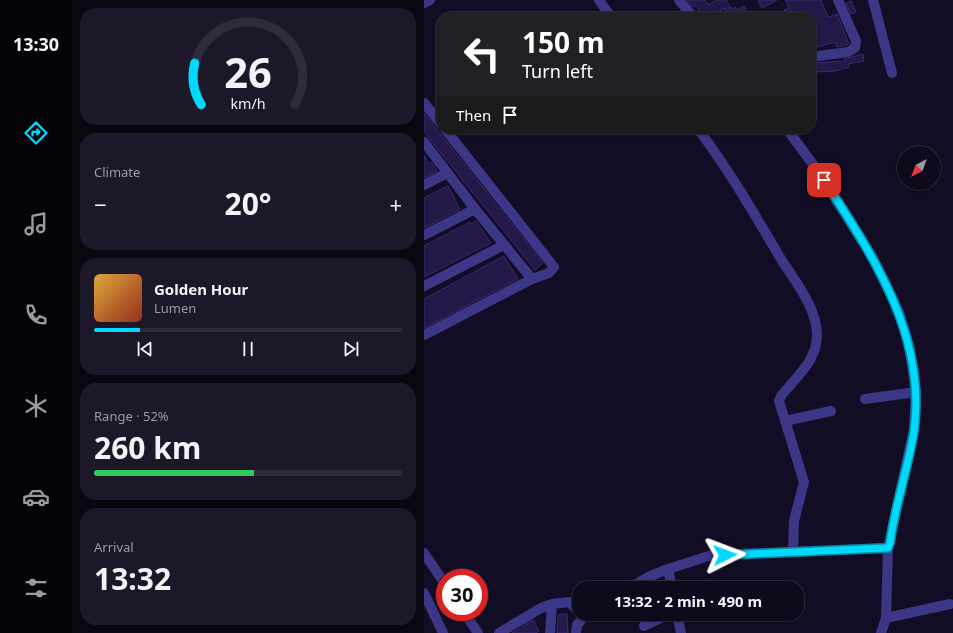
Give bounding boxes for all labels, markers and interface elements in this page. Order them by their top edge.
text: 150 m [522,23,605,61]
icon: left [456,28,508,80]
text: 13:30 [13,32,59,56]
text: 26 [224,43,272,99]
text: Turn left [522,59,593,83]
text: km/h [230,93,266,112]
icon: arrive [499,104,521,126]
text: Then [456,105,491,125]
icon: directions [22,119,50,147]
north arrow [897,146,941,190]
map controls [897,146,941,190]
text: Climate [94,163,140,181]
pin [807,163,841,197]
icon: arrive [813,169,835,191]
text: 20° [224,183,272,224]
text: − [94,189,107,219]
text: + [389,189,402,219]
icon: music [22,210,50,238]
text: Golden Hour [154,279,248,299]
text: Lumen [154,299,196,317]
icon: phone [22,301,50,329]
icon: previous [134,338,156,360]
icon: pause [237,338,259,360]
icon: next [340,338,362,360]
icon: climate [22,392,50,420]
text: Range · 52% [94,407,169,425]
text: 260 km [94,427,201,468]
icon: car [22,483,50,511]
position arrow [704,534,746,576]
text: Arrival [94,538,134,556]
text: 13:32 [94,558,171,599]
speed limit sign: 30 [436,569,488,621]
icon: filters [22,574,50,602]
text: 13:32 · 2 min · 490 m [614,591,762,611]

